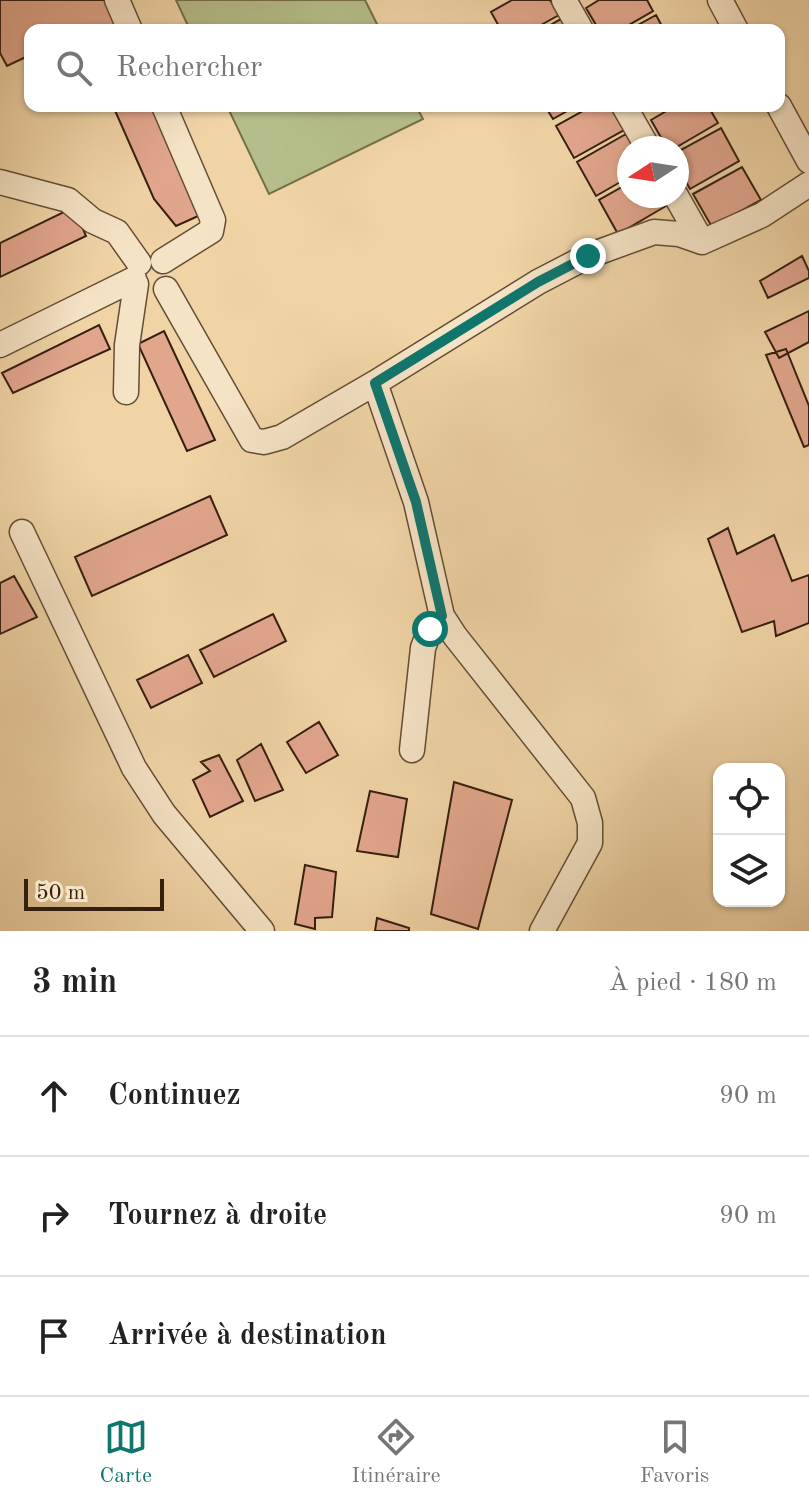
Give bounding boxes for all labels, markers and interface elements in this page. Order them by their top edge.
search box [24,24,785,112]
icon: search [52,46,96,90]
text: Rechercher [116,53,262,83]
north arrow [617,136,689,208]
route end [570,238,606,274]
route start [412,611,448,647]
map controls [713,763,785,907]
button: locate [713,763,785,835]
button: layers [713,835,785,907]
scale bar [24,875,164,911]
text: 50 m [36,882,85,904]
text: 3 min [32,966,117,1000]
text: À pied · 180 m [609,970,777,996]
icon: ahead [32,1074,76,1118]
text: Continuez [108,1081,241,1111]
text: 90 m [719,1083,777,1109]
icon: right [32,1194,76,1238]
text: Tournez à droite [108,1201,327,1231]
text: 90 m [719,1203,777,1229]
icon: arrive [32,1314,76,1358]
text: Arrivée à destination [108,1321,387,1351]
tab: Carte [100,1415,152,1490]
tab: Itinéraire [351,1415,441,1490]
tab: Favoris [640,1415,709,1490]

